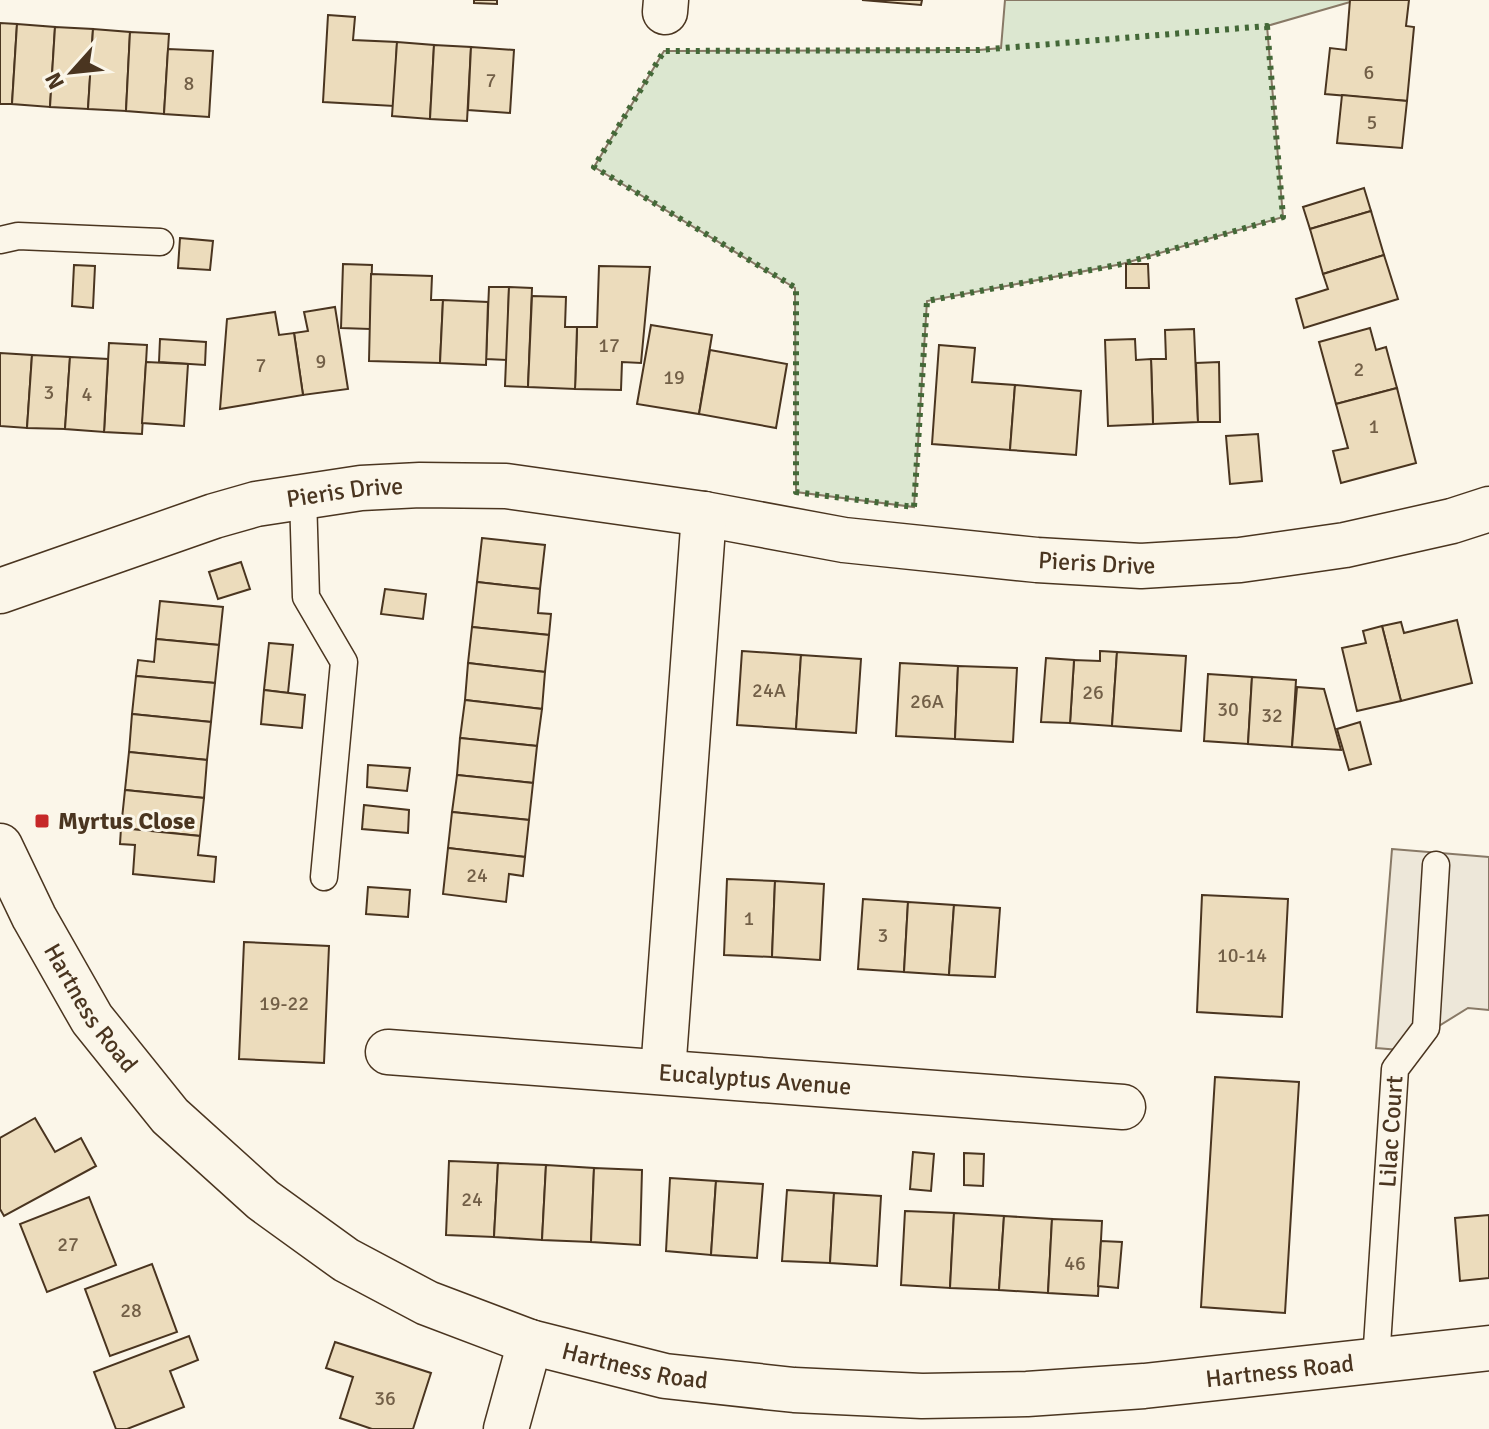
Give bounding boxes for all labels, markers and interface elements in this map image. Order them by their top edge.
north arrow [32,32,112,112]
house number: 6 [1364,60,1374,85]
text: N [39,68,70,94]
house number: 7 [486,68,496,93]
house number: 8 [184,71,194,96]
house number: 5 [1367,110,1377,135]
house number: 17 [598,333,620,358]
house number: 9 [316,349,326,374]
house number: 7 [256,353,266,378]
house number: 2 [1354,357,1364,382]
house number: 19 [663,365,685,390]
house number: 3 [44,380,54,405]
house number: 4 [82,382,93,407]
house number: 1 [1369,414,1379,439]
street label: Pieris Drive [284,471,404,514]
street label: Pieris Drive [1037,545,1156,581]
house number: 24A [752,678,786,703]
house number: 26 [1082,680,1104,705]
house number: 26A [910,689,944,714]
house number: 30 [1217,697,1239,722]
house number: 32 [1261,703,1283,728]
place label: Myrtus Close [58,806,195,836]
marker: Myrtus Close [33,812,51,830]
house number: 24 [466,863,488,888]
house number: 1 [744,906,754,931]
house number: 3 [878,923,888,948]
street label: Hartness Road [37,938,144,1079]
house number: 10-14 [1217,943,1267,968]
house number: 19-22 [259,991,309,1016]
street label: Eucalyptus Avenue [658,1057,852,1102]
street label: Lilac Court [1372,1075,1410,1188]
house number: 24 [461,1187,483,1212]
house number: 27 [57,1232,79,1257]
house number: 46 [1064,1251,1086,1276]
house number: 28 [120,1298,142,1323]
street label: Hartness Road [559,1336,710,1396]
street label: Hartness Road [1204,1348,1355,1394]
house number: 36 [374,1386,396,1411]

